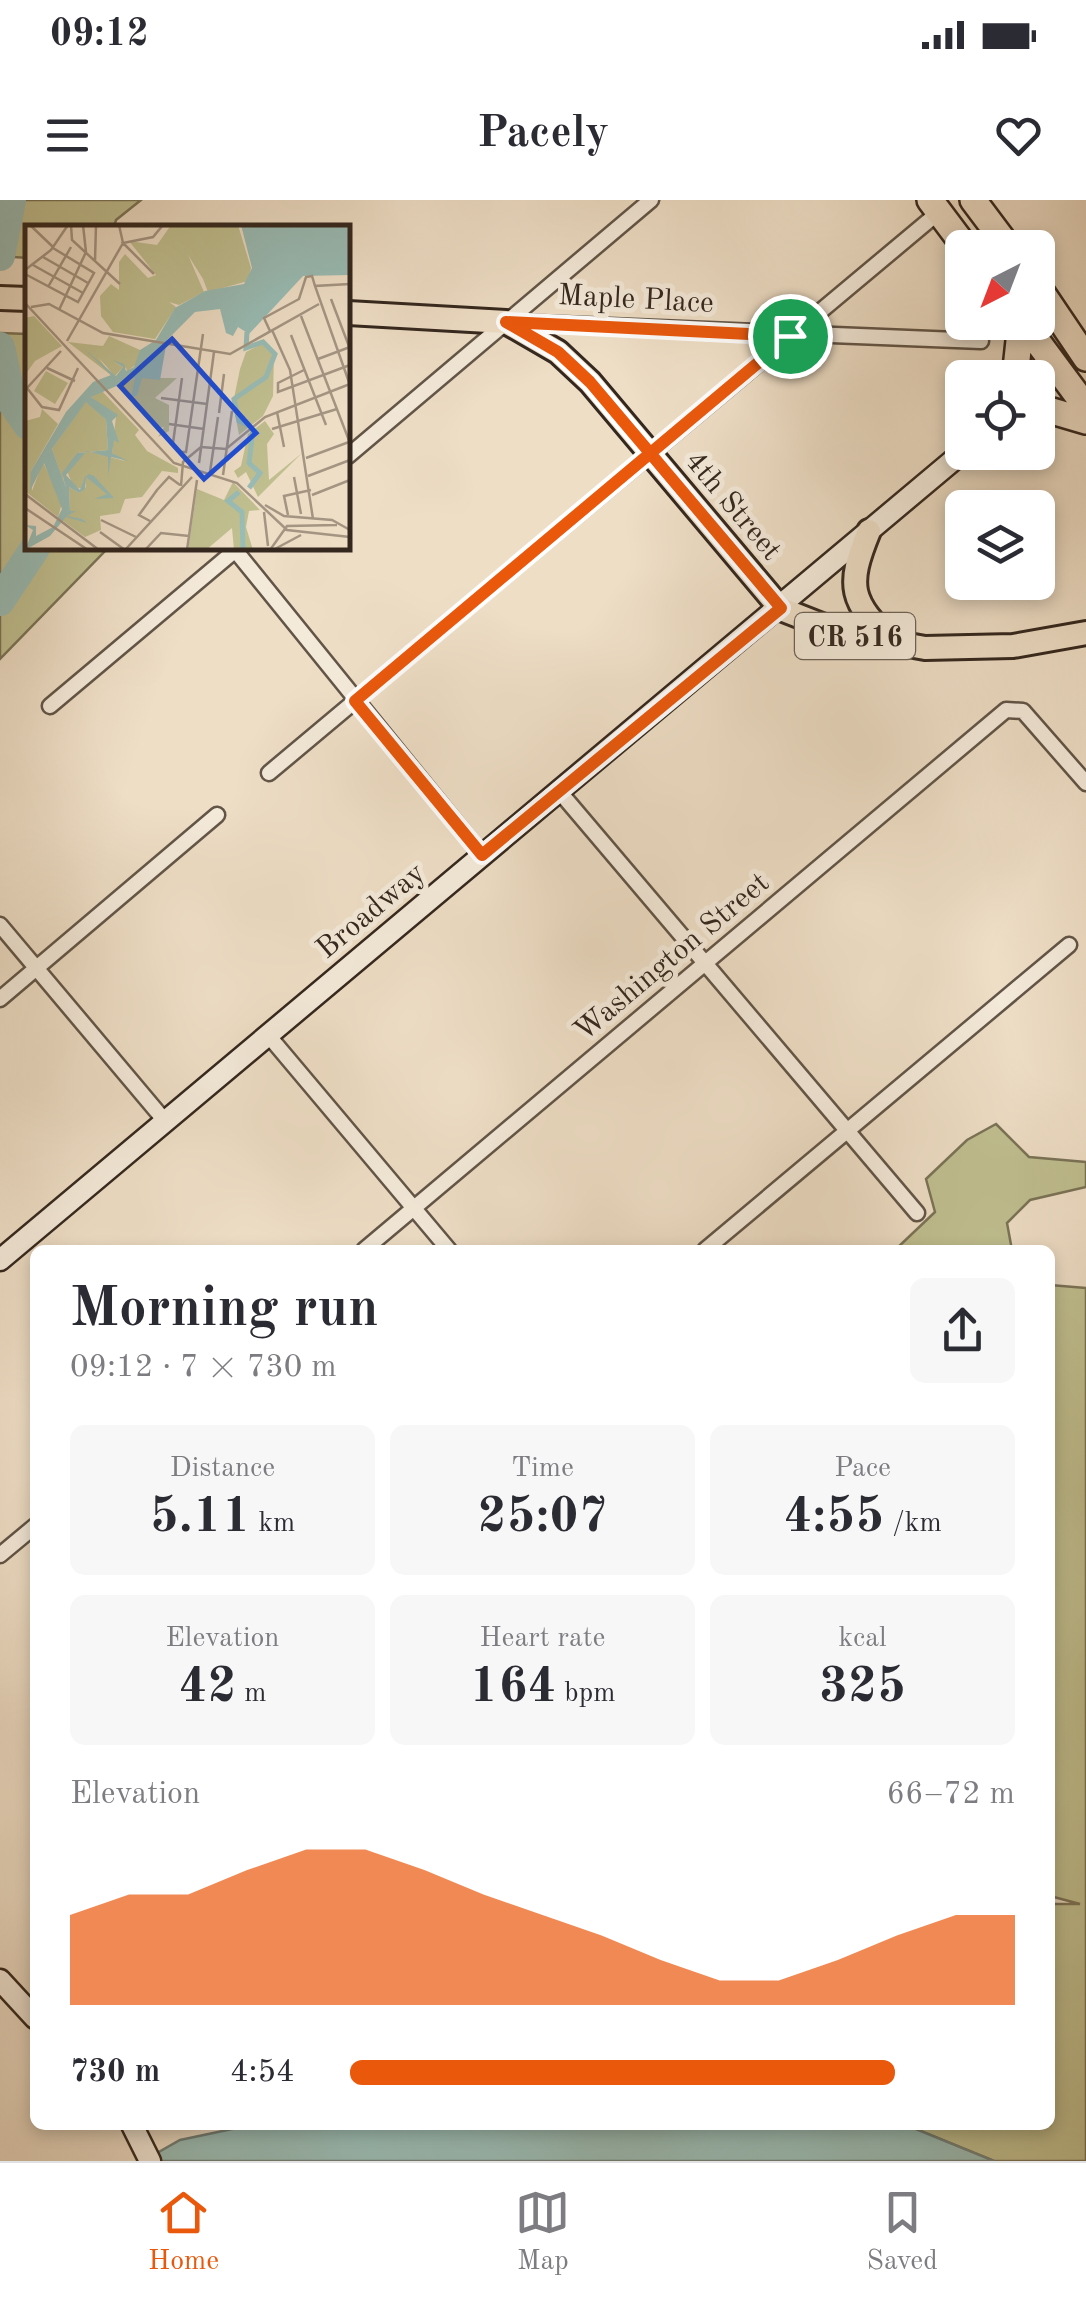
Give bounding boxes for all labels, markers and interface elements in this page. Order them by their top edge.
text: 09:12 [50,16,149,54]
icon: menu [40,108,95,163]
icon: heart [991,108,1046,163]
text: Pacely [477,112,609,157]
inset map [25,225,350,550]
north arrow [945,230,1055,340]
map controls [945,230,1055,600]
street label: Maple Place [557,281,715,319]
pin [748,294,833,379]
icon: arrive [763,309,818,364]
button: locate [945,360,1055,470]
street label: 4th Street [679,446,786,567]
button: layers [945,490,1055,600]
road number: CR 516 [795,613,915,659]
street label: Broadway [311,858,431,965]
street label: Washington Street [569,868,775,1047]
button: share [910,1278,1015,1383]
text: Morning run [70,1283,379,1338]
text: 09:12 · 7 × 730 m [70,1352,337,1384]
text: Distance [170,1455,275,1483]
text: Time [511,1455,574,1483]
text: Pace [834,1455,891,1483]
text: 5.11 [150,1493,251,1543]
text: 25:07 [478,1493,608,1543]
text: 4:55 [783,1493,884,1543]
text: km [251,1510,295,1538]
text: /km [884,1510,942,1538]
text: Elevation [166,1625,279,1653]
text: Heart rate [480,1625,605,1653]
text: kcal [838,1625,887,1653]
text: 42 [178,1663,236,1713]
text: 164 [470,1663,557,1713]
text: 325 [819,1663,906,1713]
text: m [236,1680,267,1708]
text: bpm [557,1680,615,1708]
text: Elevation [70,1779,200,1811]
text: 66–72 m [887,1779,1015,1811]
text: 730 m [70,2057,160,2089]
text: 4:54 [230,2057,295,2089]
tab: Home [148,2185,219,2280]
tab: Map [515,2185,570,2280]
tab: Saved [867,2185,938,2280]

